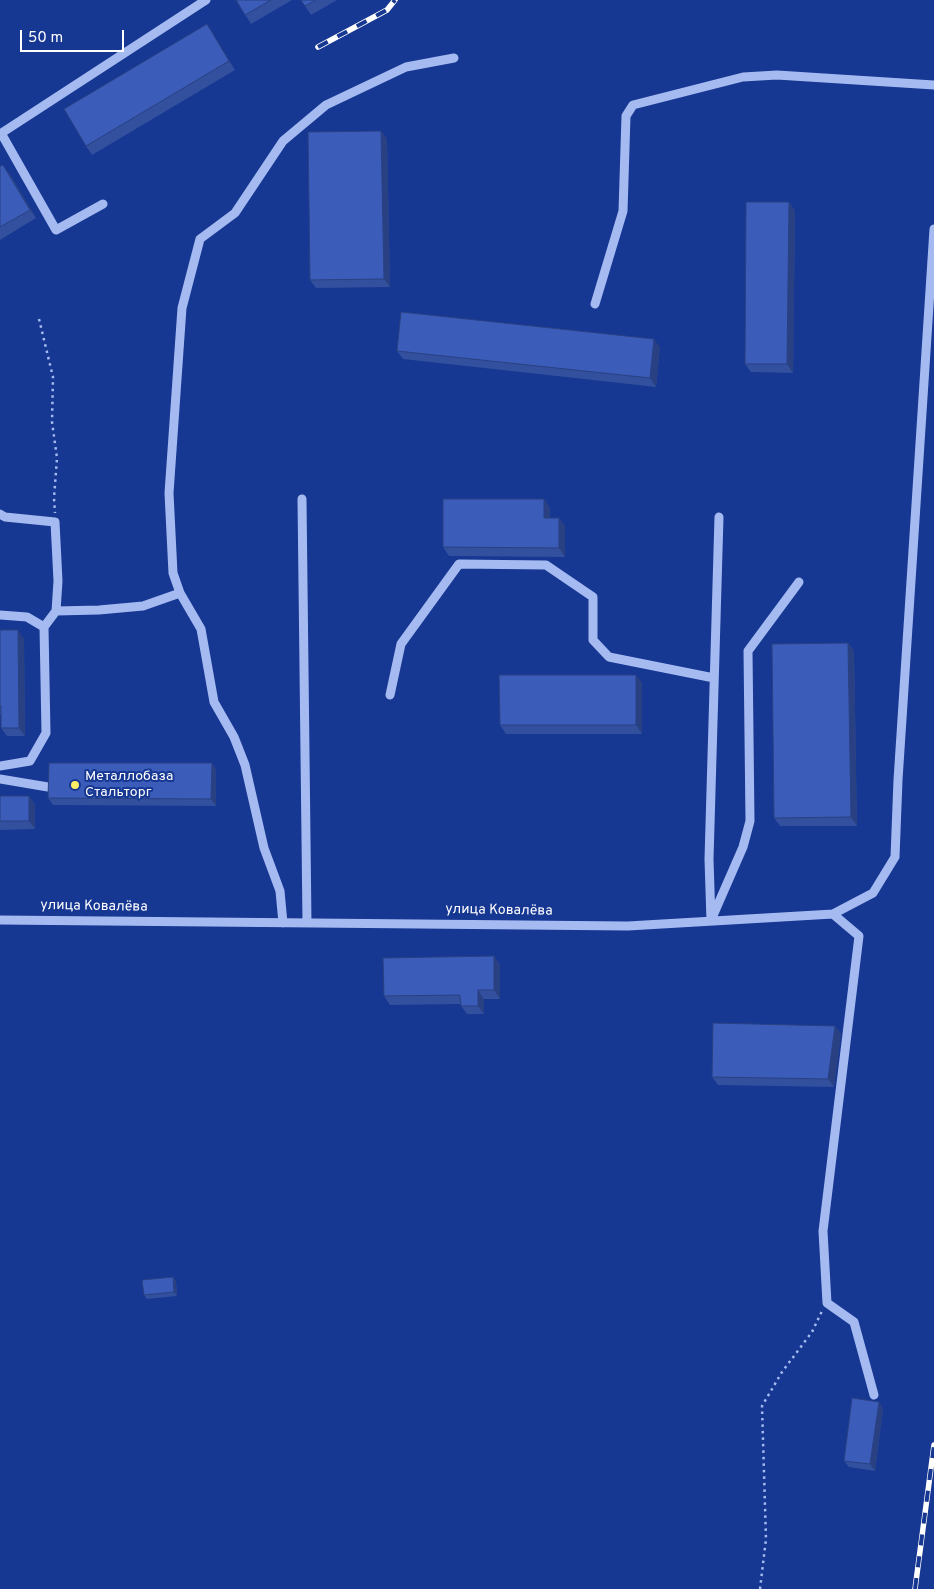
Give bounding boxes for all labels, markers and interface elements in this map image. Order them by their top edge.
scale bar [22,20,126,52]
text: 50 m [28,29,63,48]
place label: Металлобаза Стальторг [85,769,173,802]
marker: Металлобаза Стальторг [69,779,81,791]
street label: улица Ковалёва [40,898,148,916]
street label: улица Ковалёва [445,902,553,920]

